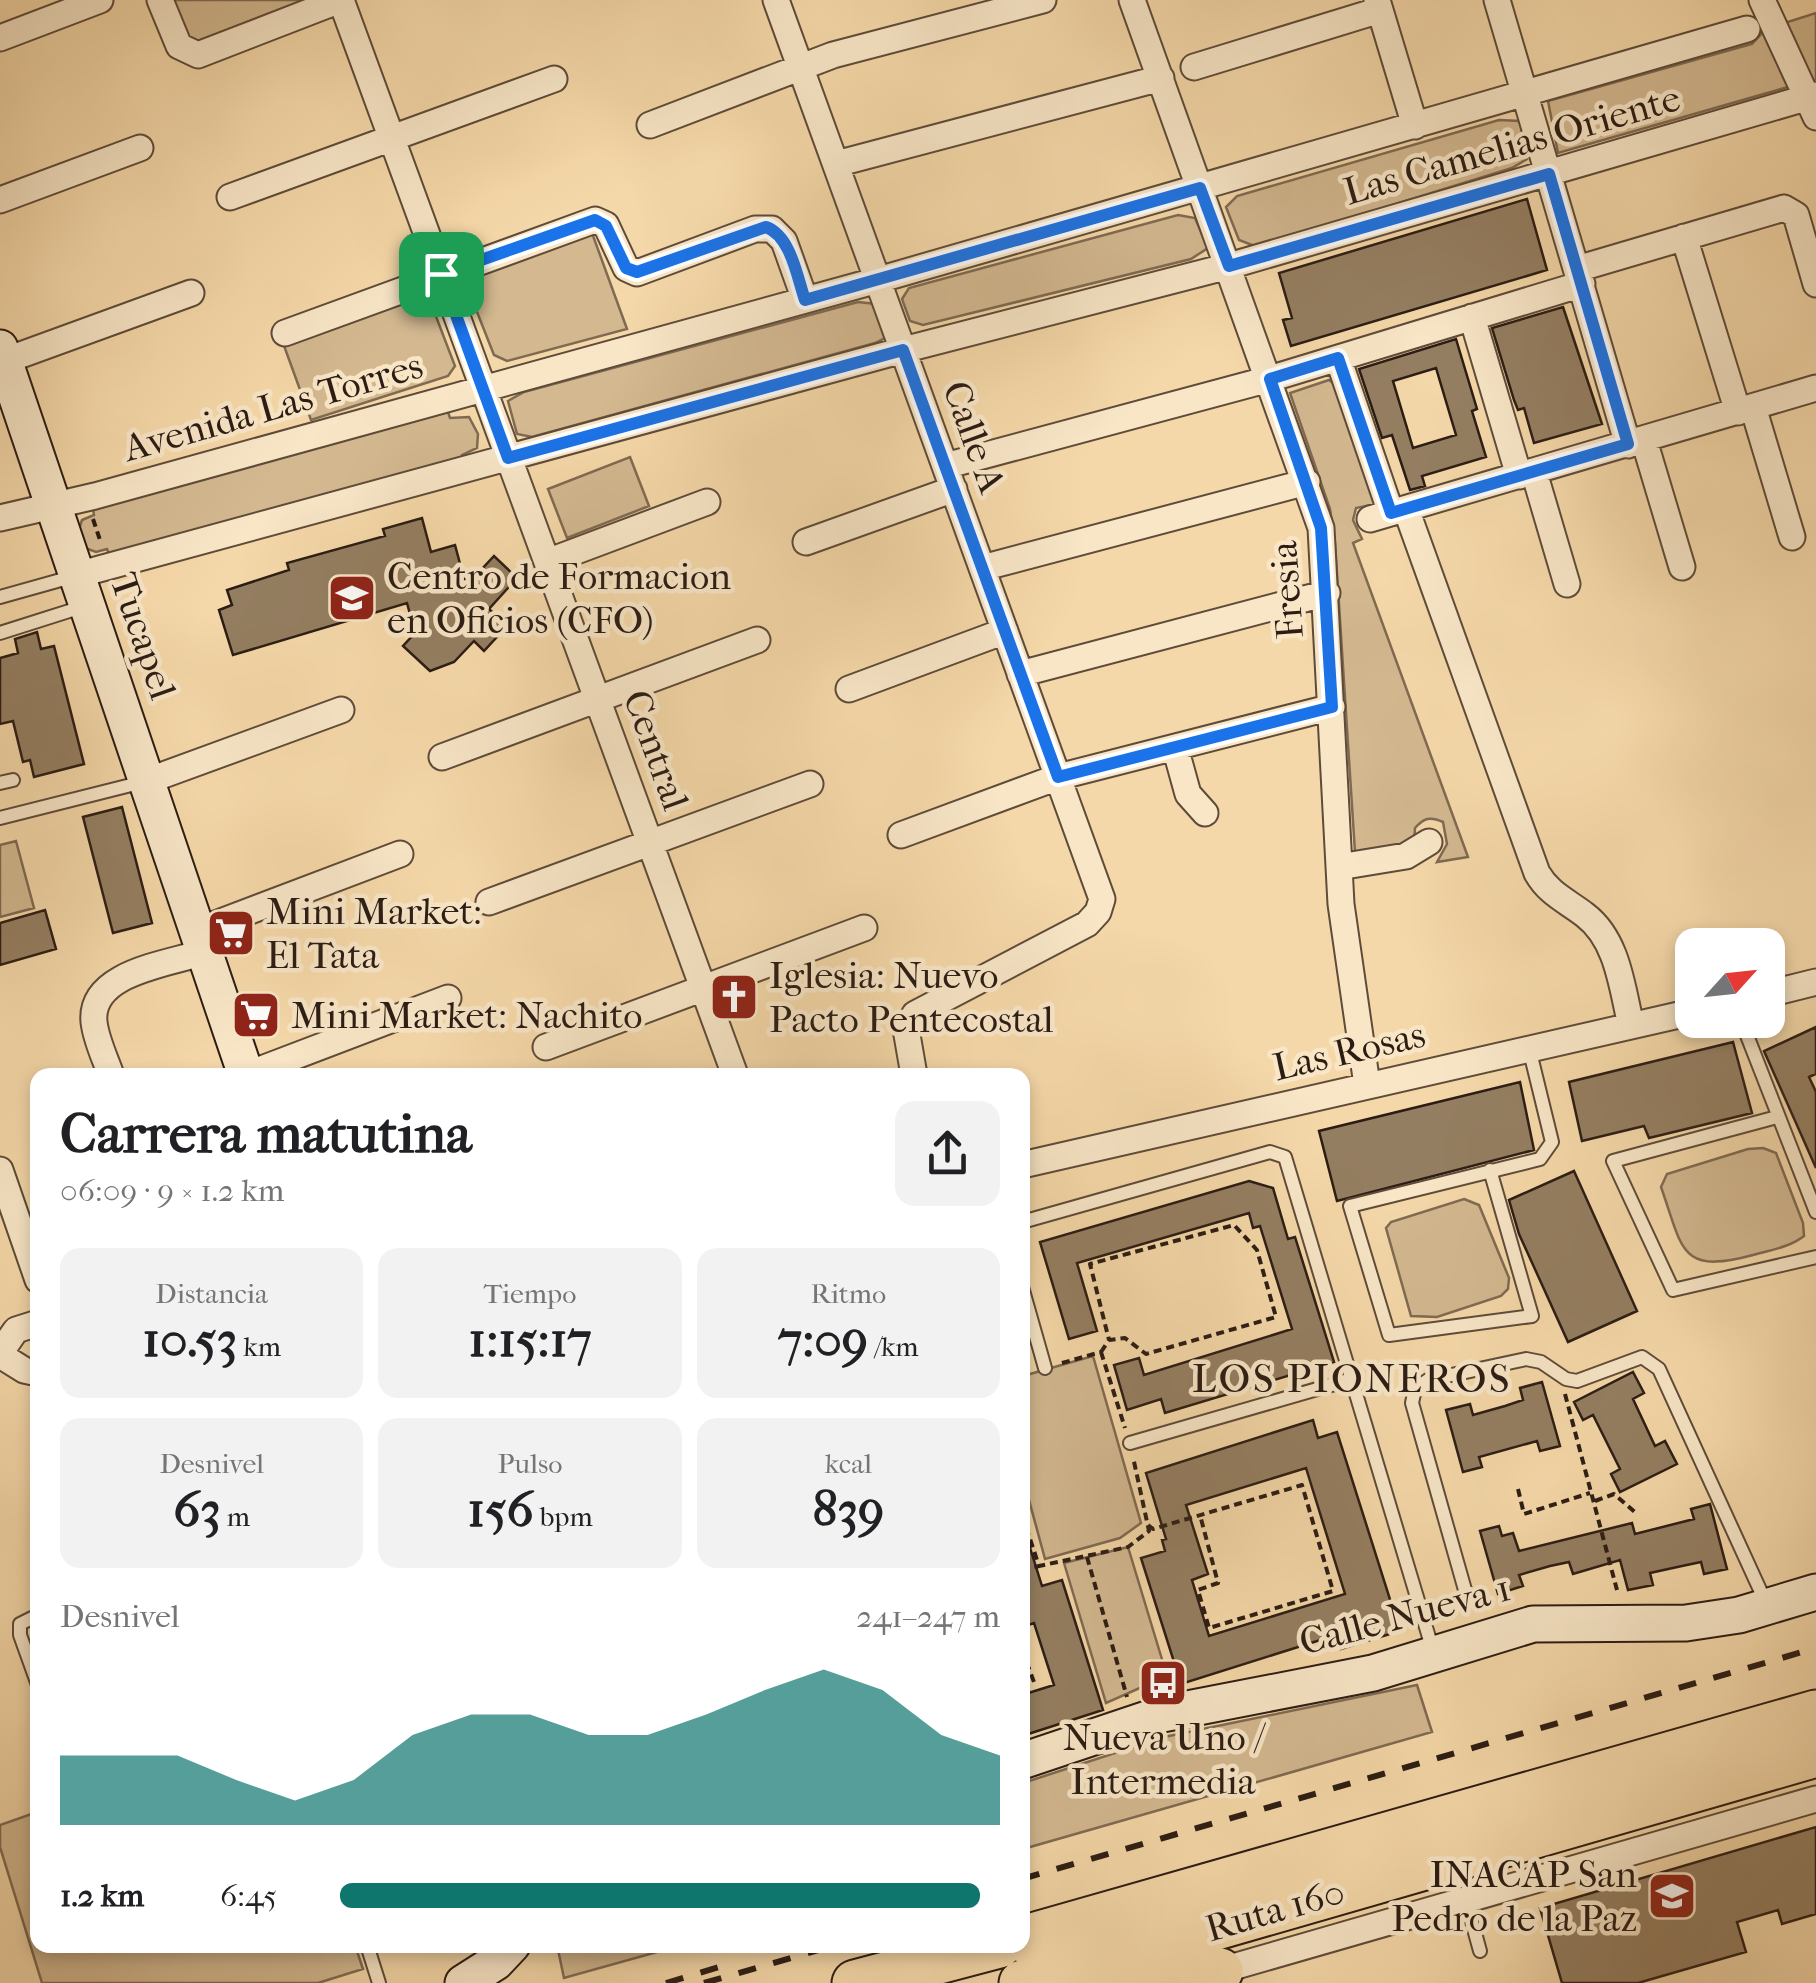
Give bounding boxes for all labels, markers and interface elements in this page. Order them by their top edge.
street label: Las Camelias Oriente [1339,75,1685,215]
pin [399,232,484,317]
icon: arrive [414,247,469,302]
street label: Avenida Las Torres [116,343,428,472]
street label: Calle A [933,375,1015,499]
street label: Fresia [1261,539,1313,640]
place label: Centro de Formacion en Oficios (CFO) [387,554,731,643]
street label: Tucapel [101,567,185,705]
school or university icon: Centro de Formacion en Oficios (CFO) [326,572,378,624]
street label: Central [614,684,698,816]
place label: Mini Market: El Tata [266,889,482,978]
supermarket icon: Mini Market: El Tata [205,907,257,959]
north arrow [1675,928,1785,1038]
map controls [1675,928,1785,1038]
place label: Iglesia: Nuevo Pacto Pentecostal [769,953,1054,1042]
church icon: Iglesia: Nuevo Pacto Pentecostal [708,971,760,1023]
supermarket icon: Mini Market: Nachito [230,989,282,1041]
place label: Mini Market: Nachito [291,993,643,1038]
street label: Las Rosas [1269,1012,1429,1090]
button: share [895,1101,1000,1206]
text: Carrera matutina [60,1102,472,1166]
text: 06:09 · 9 × 1.2 km [60,1172,284,1209]
text: Distancia [155,1277,268,1310]
text: Tiempo [484,1277,576,1310]
text: Ritmo [810,1277,886,1310]
text: 10.53 [142,1310,237,1369]
text: 1:15:17 [468,1310,592,1369]
text: 7:09 [778,1310,868,1369]
text: km [237,1330,281,1363]
text: /km [868,1330,919,1363]
district label: LOS PIONEROS [1192,1356,1512,1402]
text: Desnivel [159,1447,264,1480]
text: Pulso [497,1447,563,1480]
text: kcal [825,1447,872,1480]
text: 63 [173,1480,221,1539]
text: 156 [467,1480,534,1539]
text: 839 [812,1480,884,1539]
text: m [221,1500,250,1533]
text: bpm [534,1500,593,1533]
street label: Calle Nueva 1 [1295,1565,1515,1665]
text: Desnivel [60,1598,180,1635]
text: 241–247 m [856,1598,1000,1635]
bus stop icon: Nueva Uno / Intermedia [1137,1657,1189,1709]
place label: Nueva Uno / Intermedia [1063,1715,1266,1804]
place label: INACAP San Pedro de la Paz [1391,1852,1637,1941]
street label: Ruta 160 [1200,1869,1350,1951]
school or university icon: INACAP San Pedro de la Paz [1646,1870,1698,1922]
text: 1.2 km [60,1877,144,1914]
text: 6:45 [220,1877,277,1914]

